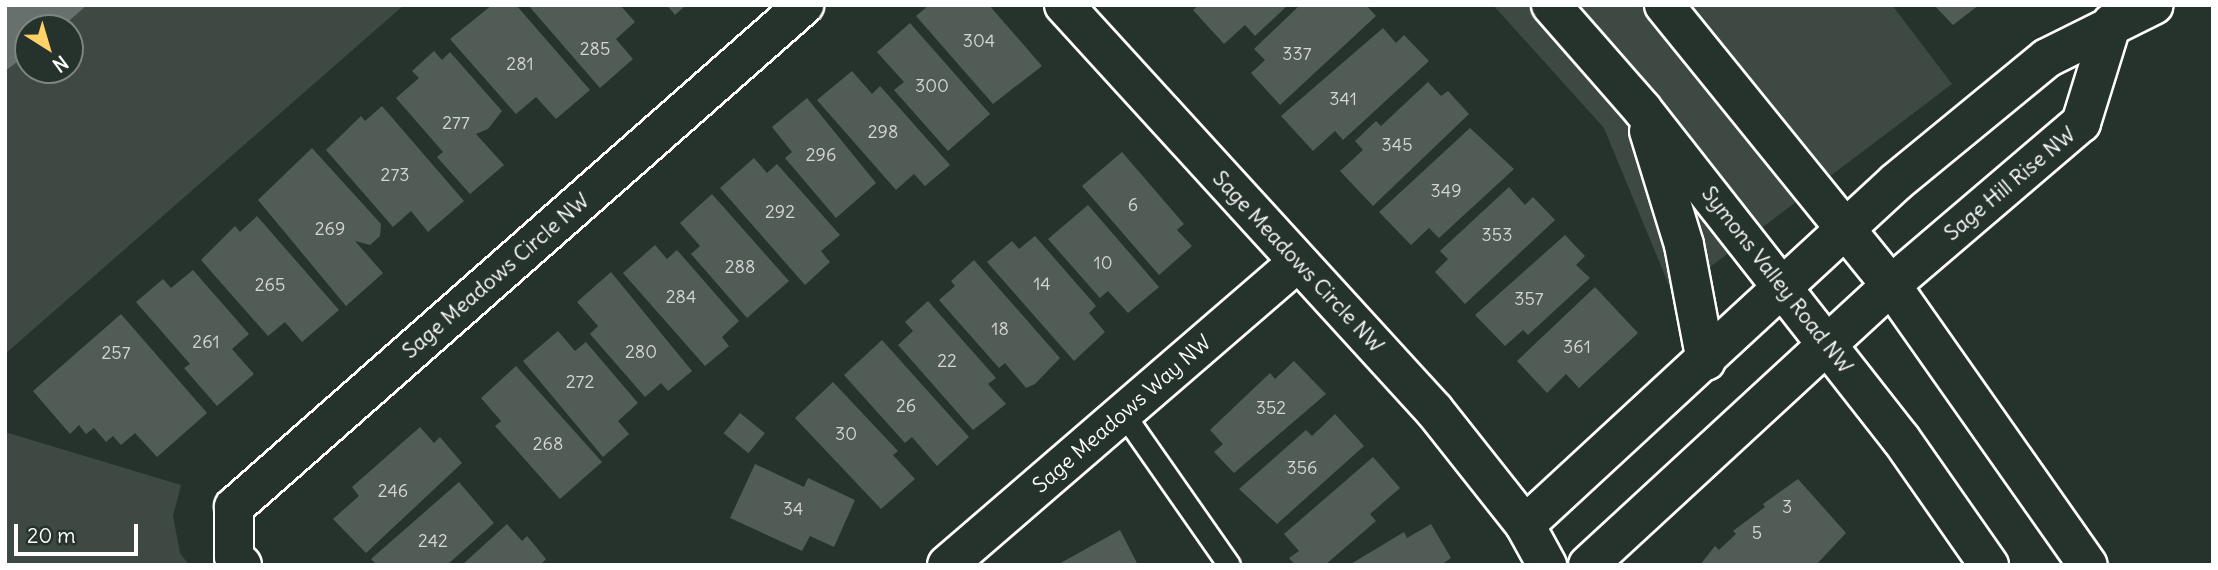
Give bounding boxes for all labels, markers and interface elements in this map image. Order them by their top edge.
north arrow [14,14,84,84]
house number: 304 [963,30,995,52]
house number: 285 [580,38,610,60]
house number: 337 [1282,43,1312,65]
text: N [48,51,73,78]
house number: 281 [506,53,534,75]
house number: 300 [915,75,949,97]
house number: 341 [1329,88,1357,110]
house number: 277 [442,112,470,134]
house number: 298 [868,121,898,143]
street label: Sage Hill Rise NW [1939,122,2081,246]
house number: 345 [1382,134,1412,156]
house number: 296 [806,144,836,166]
house number: 273 [381,164,409,186]
street label: Sage Meadows Circle NW [1207,166,1389,358]
house number: 349 [1431,180,1461,202]
street label: Symons Valley Road NW [1696,182,1858,378]
street label: Sage Meadows Circle NW [397,188,595,364]
house number: 6 [1128,194,1138,216]
house number: 292 [765,201,795,223]
house number: 269 [315,218,345,240]
house number: 353 [1482,224,1512,246]
house number: 10 [1094,252,1112,274]
house number: 288 [725,256,755,278]
house number: 14 [1033,273,1051,295]
house number: 265 [255,274,285,296]
house number: 284 [666,286,696,308]
house number: 357 [1514,288,1544,310]
house number: 18 [991,318,1009,340]
street label: Sage Meadows Way NW [1028,330,1216,498]
house number: 261 [192,331,220,353]
house number: 361 [1563,336,1591,358]
house number: 280 [625,341,657,363]
house number: 257 [101,342,131,364]
house number: 22 [937,350,957,372]
house number: 272 [566,371,594,393]
house number: 26 [896,395,916,417]
house number: 352 [1256,397,1286,419]
house number: 30 [835,423,857,445]
house number: 268 [533,433,563,455]
house number: 356 [1287,457,1317,479]
house number: 246 [378,480,408,502]
house number: 3 [1782,496,1792,518]
house number: 34 [783,498,803,520]
scale bar [18,510,142,554]
text: 20 m [27,522,76,549]
house number: 5 [1752,522,1762,544]
house number: 242 [418,530,448,552]

